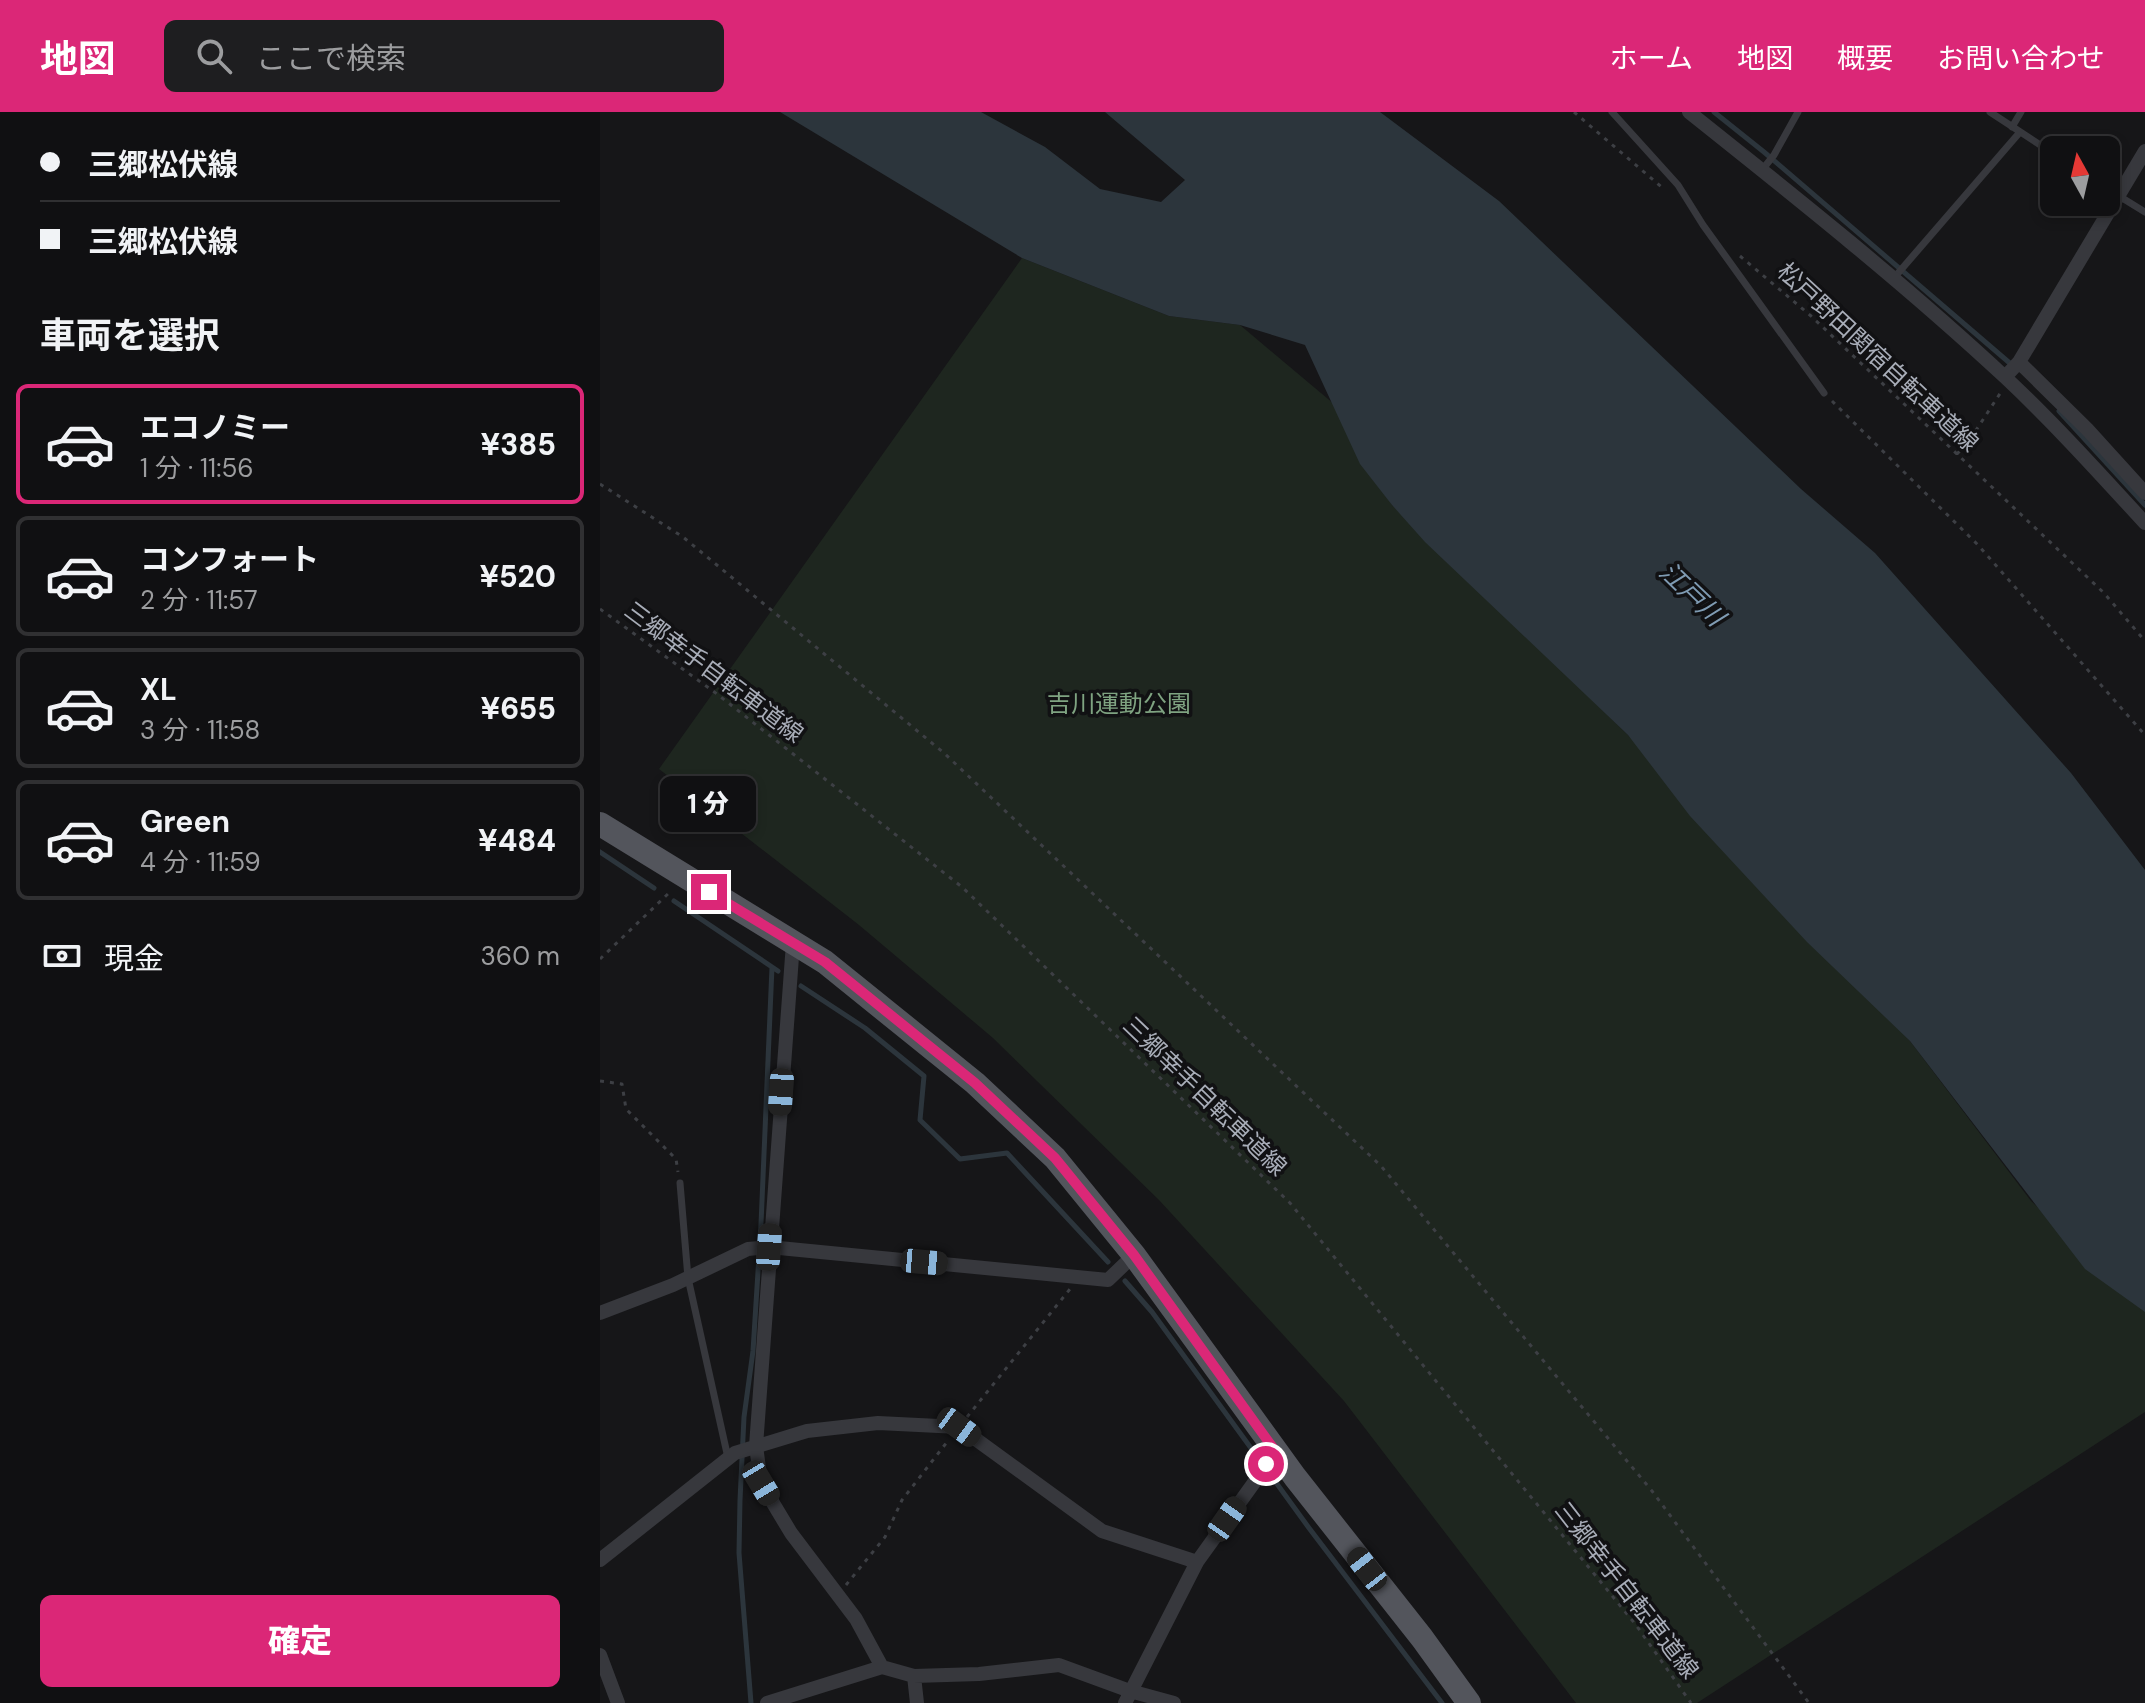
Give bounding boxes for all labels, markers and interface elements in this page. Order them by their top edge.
search box [164,20,724,92]
text: 地図 [40,34,116,84]
icon: search [192,34,236,78]
text: ここで検索 [256,39,406,78]
text: ホーム [1610,40,1693,77]
text: 地図 [1737,40,1793,77]
text: 概要 [1837,40,1893,77]
text: お問い合わせ [1937,40,2105,77]
north arrow [2040,136,2120,216]
map controls [2040,136,2120,216]
text: 三郷松伏線 [88,145,238,184]
text: 三郷松伏線 [88,222,238,261]
street label: 松戸野田関宿自転車道線 [1771,256,1985,458]
text: 車両を選択 [40,312,220,359]
icon: car [44,408,116,480]
text: エコノミー [140,408,290,447]
text: ¥385 [481,425,556,464]
text: 1 分 · 11:56 [140,451,254,485]
icon: car [44,540,116,612]
text: コンフォート [140,540,319,579]
water label: 江戸川 [1652,555,1734,635]
text: ¥520 [479,557,556,596]
text: 2 分 · 11:57 [140,583,258,617]
street label: 三郷幸手自転車道線 [618,595,810,749]
text: XL [140,670,177,709]
icon: car [44,672,116,744]
park label: 吉川運動公園 [1047,688,1191,719]
text: ¥655 [481,689,556,728]
text: 3 分 · 11:58 [140,713,260,747]
callout: 1 分 [661,776,757,832]
text: 1 分 [687,787,729,821]
text: Green [140,802,230,841]
icon: car [44,804,116,876]
text: ¥484 [478,821,556,860]
text: 4 分 · 11:59 [140,845,261,879]
route end [691,874,727,910]
icon: cash [40,934,84,978]
text: 現金 [104,939,164,978]
text: 360 m [480,939,560,973]
street label: 三郷幸手自転車道線 [1117,1010,1293,1182]
car [767,1067,795,1117]
car [755,1222,783,1272]
car [899,1248,949,1276]
car [933,1403,985,1451]
route start [1248,1446,1284,1482]
car [738,1456,784,1510]
car [1203,1492,1251,1546]
street label: 三郷幸手自転車道線 [1548,1495,1706,1685]
car [1343,1543,1391,1595]
button: 確定 [40,1595,560,1687]

